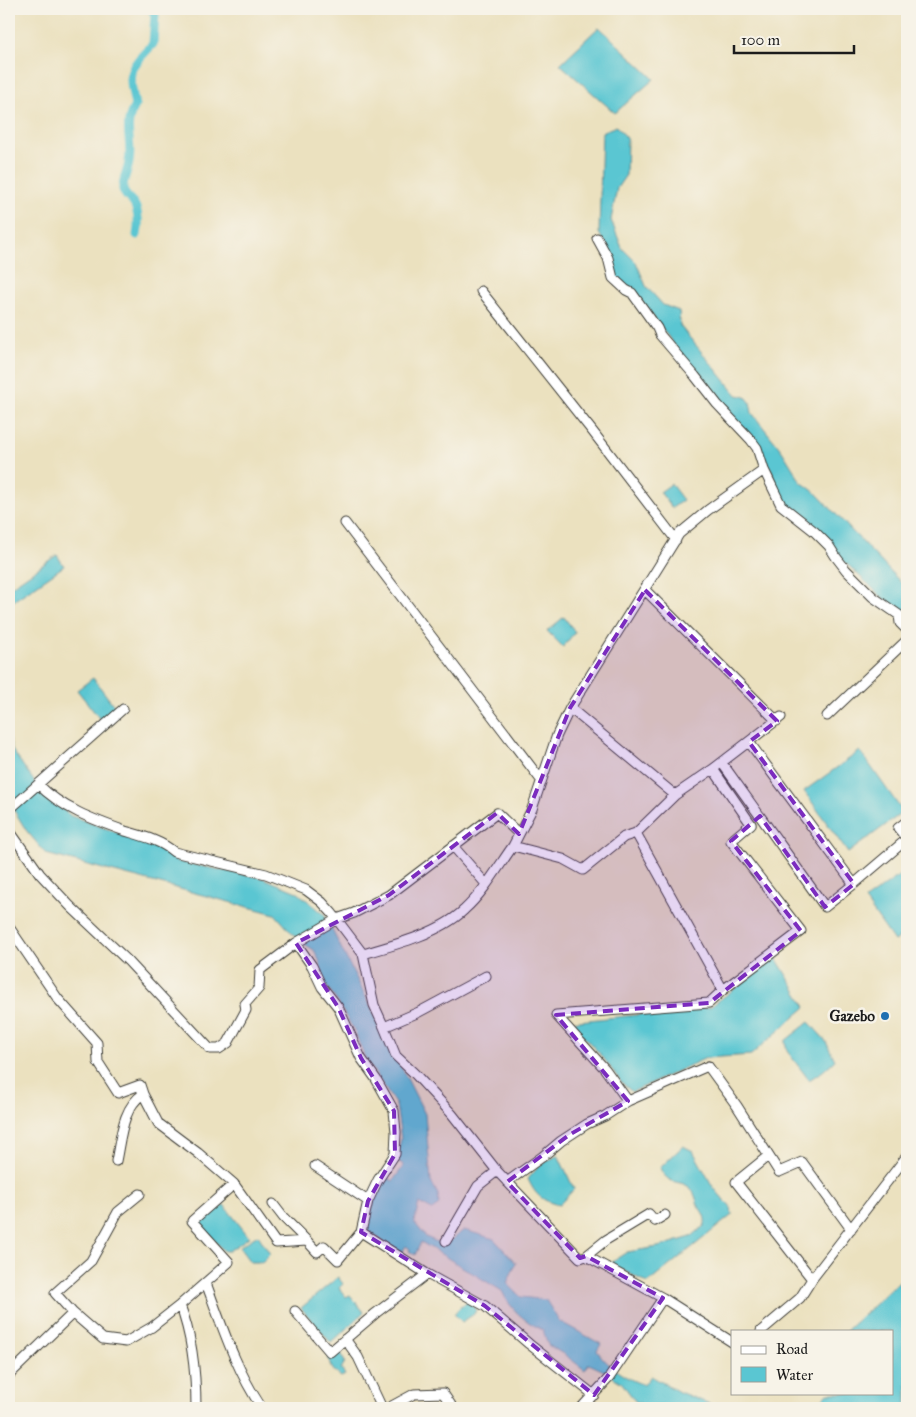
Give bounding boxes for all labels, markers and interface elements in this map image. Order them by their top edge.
scale bar [734,22,854,54]
text: 100 m [741,31,781,49]
place label: Gazebo [830,1007,875,1025]
marker: Gazebo [879,1010,891,1022]
legend [731,1330,894,1394]
text: Road [776,1340,808,1358]
text: Water [776,1366,813,1384]

